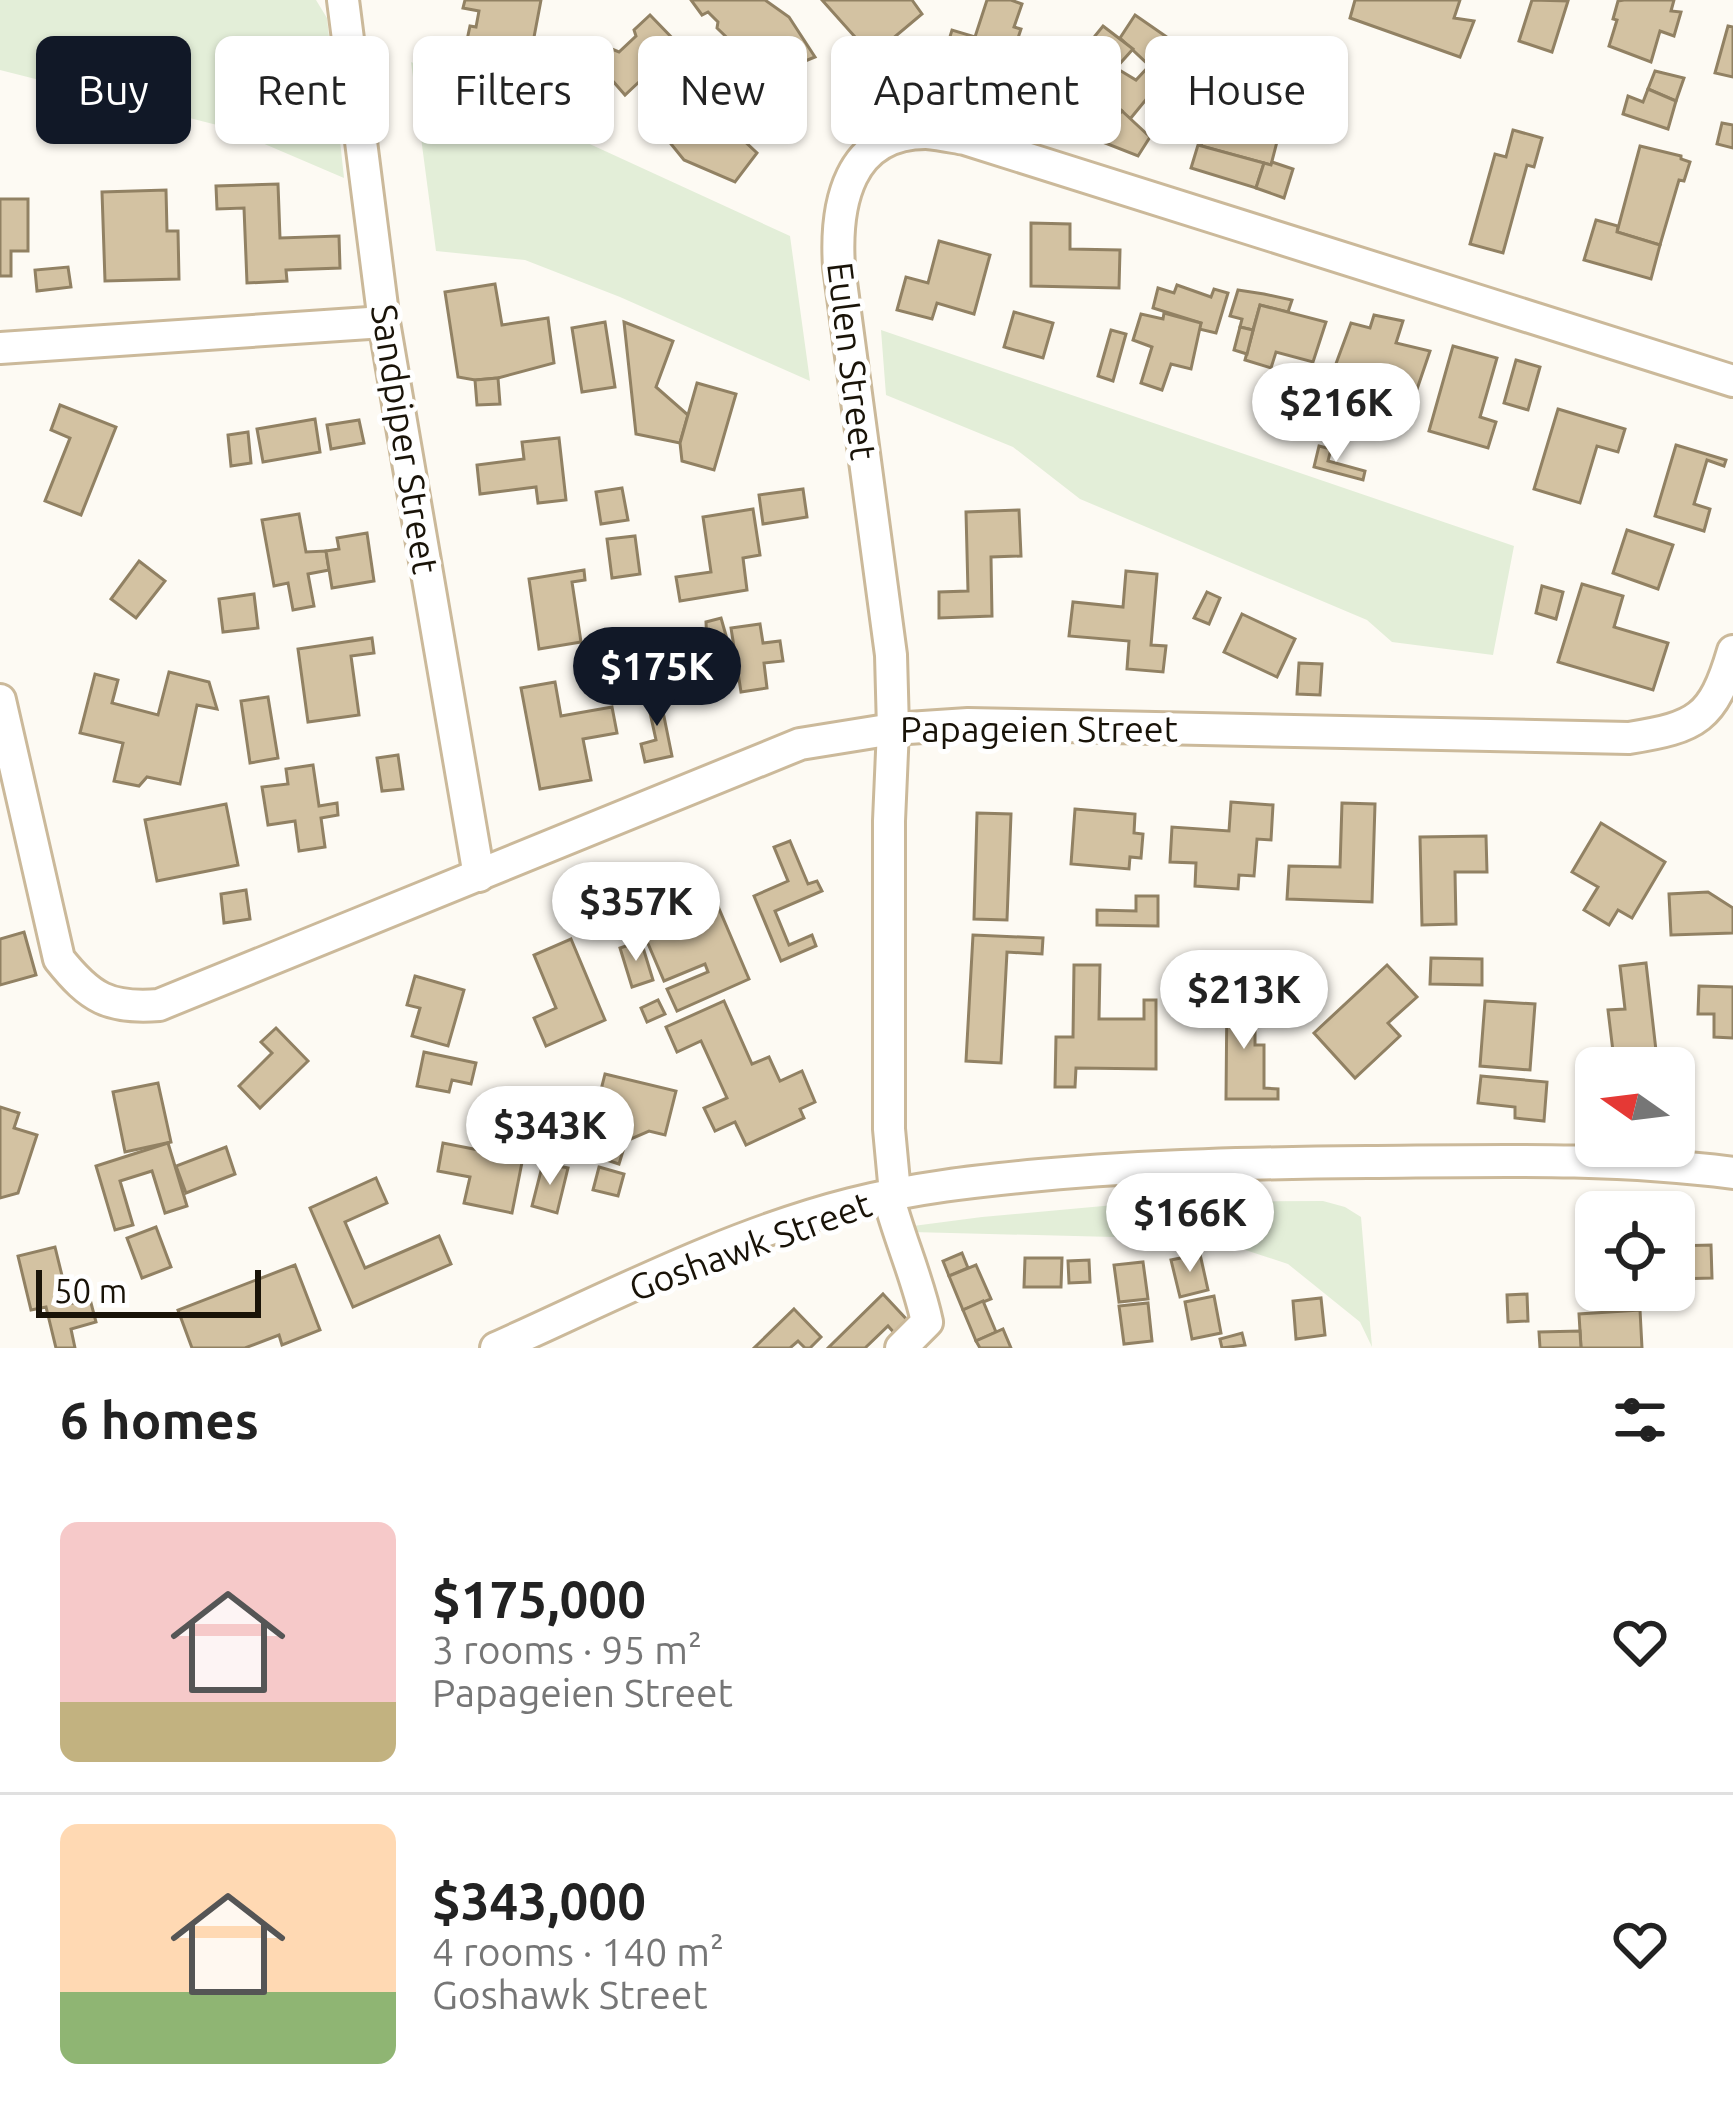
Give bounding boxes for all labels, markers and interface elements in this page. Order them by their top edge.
chip: Buy [36,36,191,144]
chip: Rent [215,36,389,144]
chip: Filters [413,36,614,144]
chip: New [638,36,807,144]
chip: Apartment [831,36,1121,144]
chip: House [1145,36,1348,144]
street label: Eulen Street [820,260,885,462]
street label: Sandpiper Street [364,301,447,577]
pin: $216K [1252,363,1420,465]
text: $216K [1279,380,1393,423]
pin: $175K [573,627,741,729]
text: $175K [600,644,714,687]
street label: Papageien Street [900,708,1178,749]
pin: $357K [552,862,720,964]
text: $357K [579,879,693,922]
pin: $213K [1160,950,1328,1052]
text: $213K [1187,967,1301,1010]
north arrow [1575,1047,1695,1167]
map controls [1575,1047,1695,1311]
pin: $343K [466,1086,634,1188]
text: $343K [493,1103,607,1146]
pin: $166K [1106,1173,1274,1275]
street label: Goshawk Street [623,1183,876,1308]
text: $166K [1133,1190,1247,1233]
button: locate [1575,1191,1695,1311]
scale bar [36,1264,261,1317]
text: 50 m [54,1272,127,1309]
icon: filters [1607,1387,1673,1453]
text: 6 homes [60,1391,259,1449]
icon: home [156,1570,300,1714]
text: $175,000 [432,1570,646,1628]
icon: heart [1607,1609,1673,1675]
text: 3 rooms · 95 m² [432,1628,702,1671]
text: Papageien Street [432,1671,733,1714]
icon: home [156,1872,300,2016]
text: $343,000 [432,1872,646,1930]
icon: heart [1607,1911,1673,1977]
text: 4 rooms · 140 m² [432,1930,724,1973]
text: Goshawk Street [432,1973,708,2016]

